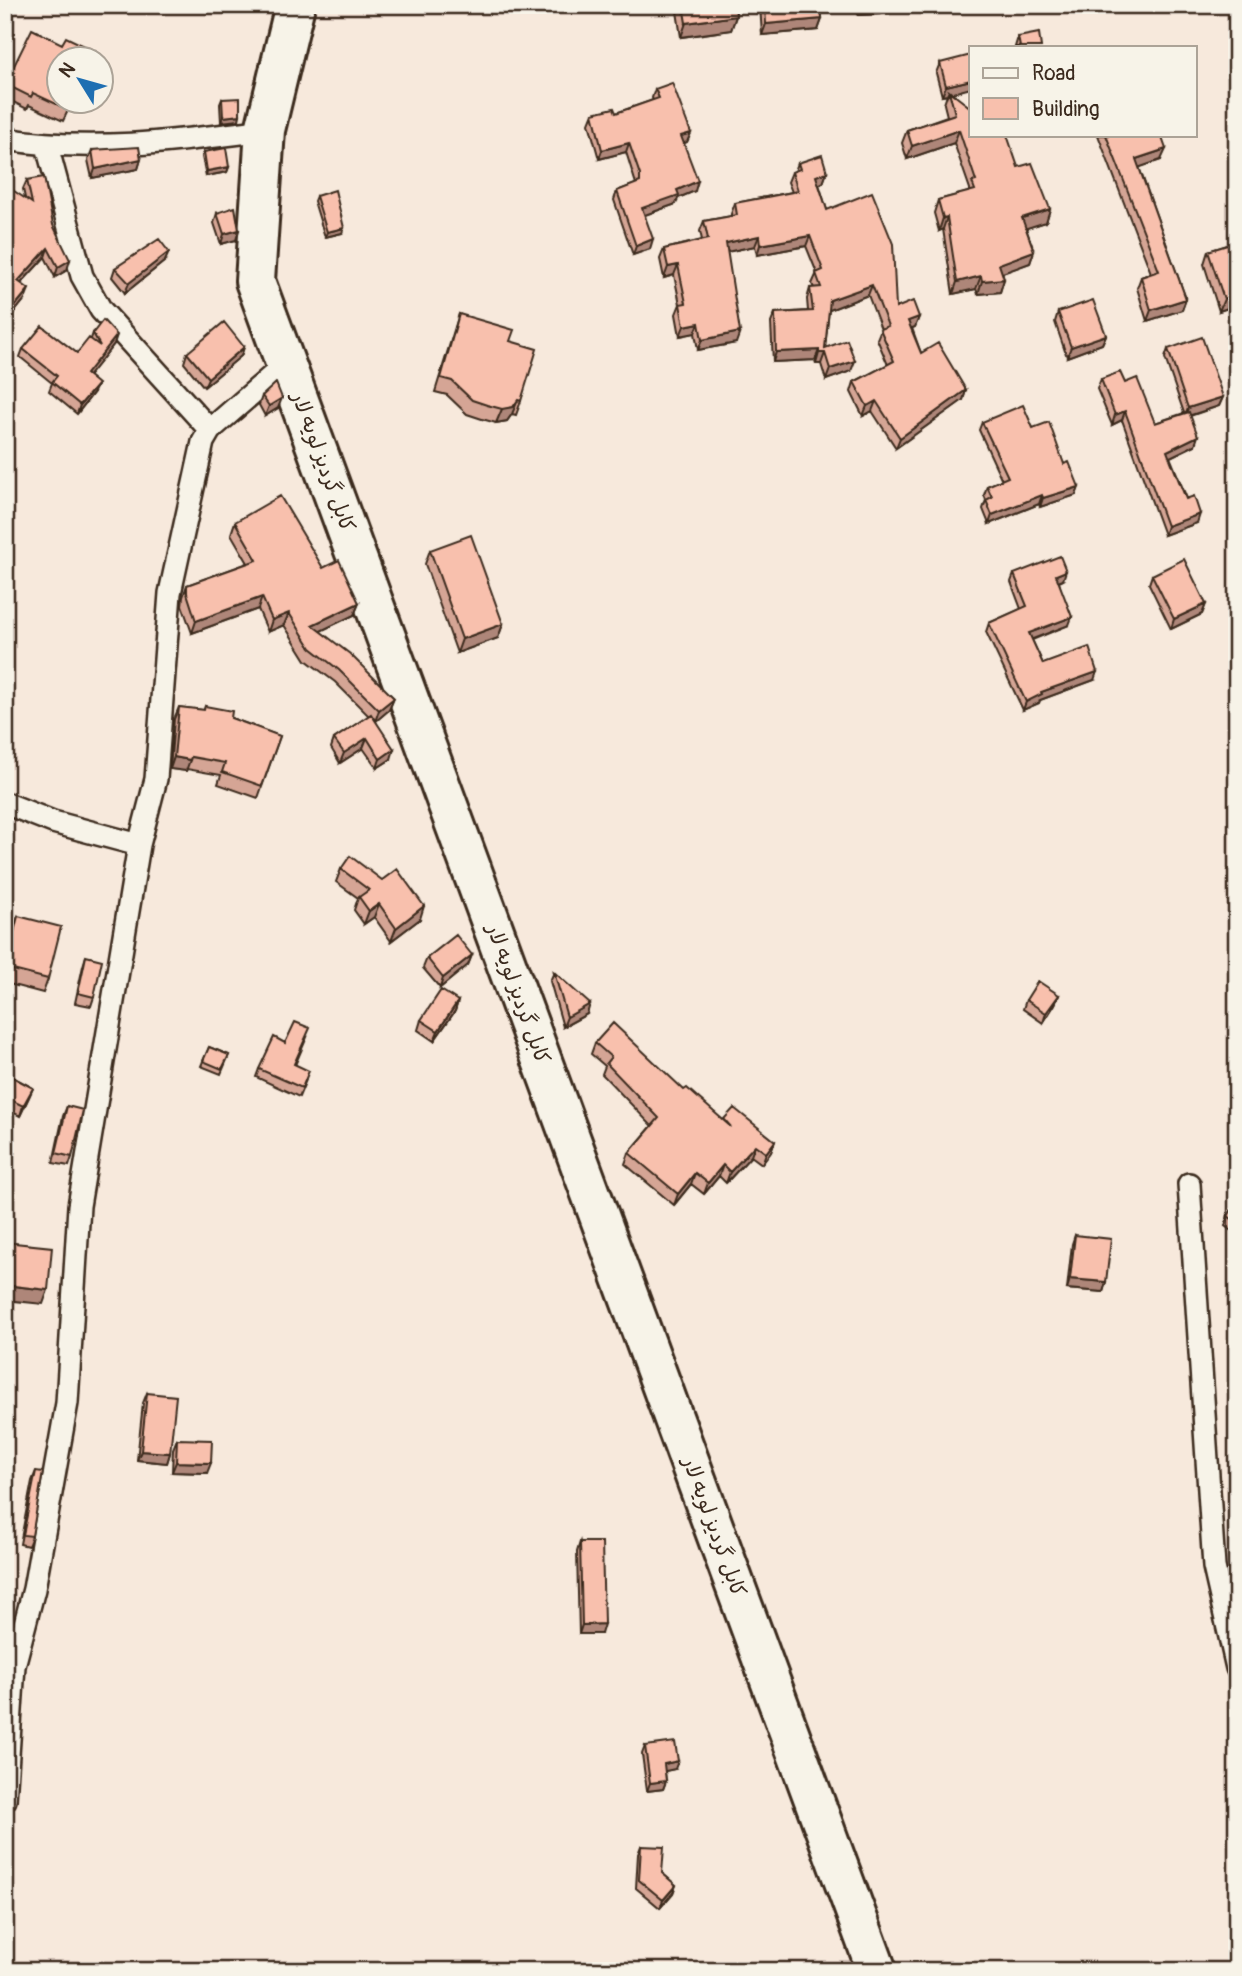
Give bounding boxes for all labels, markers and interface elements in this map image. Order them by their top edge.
north arrow [46,46,116,116]
legend [969,46,1196,136]
text: N [54,58,81,83]
text: Road [1032,60,1076,87]
text: Building [1032,96,1099,123]
street label: کابل گردیز لویه لار [284,386,361,536]
street label: کابل گردیز لویه لار [479,918,556,1068]
street label: کابل گردیز لویه لار [675,1451,752,1601]

